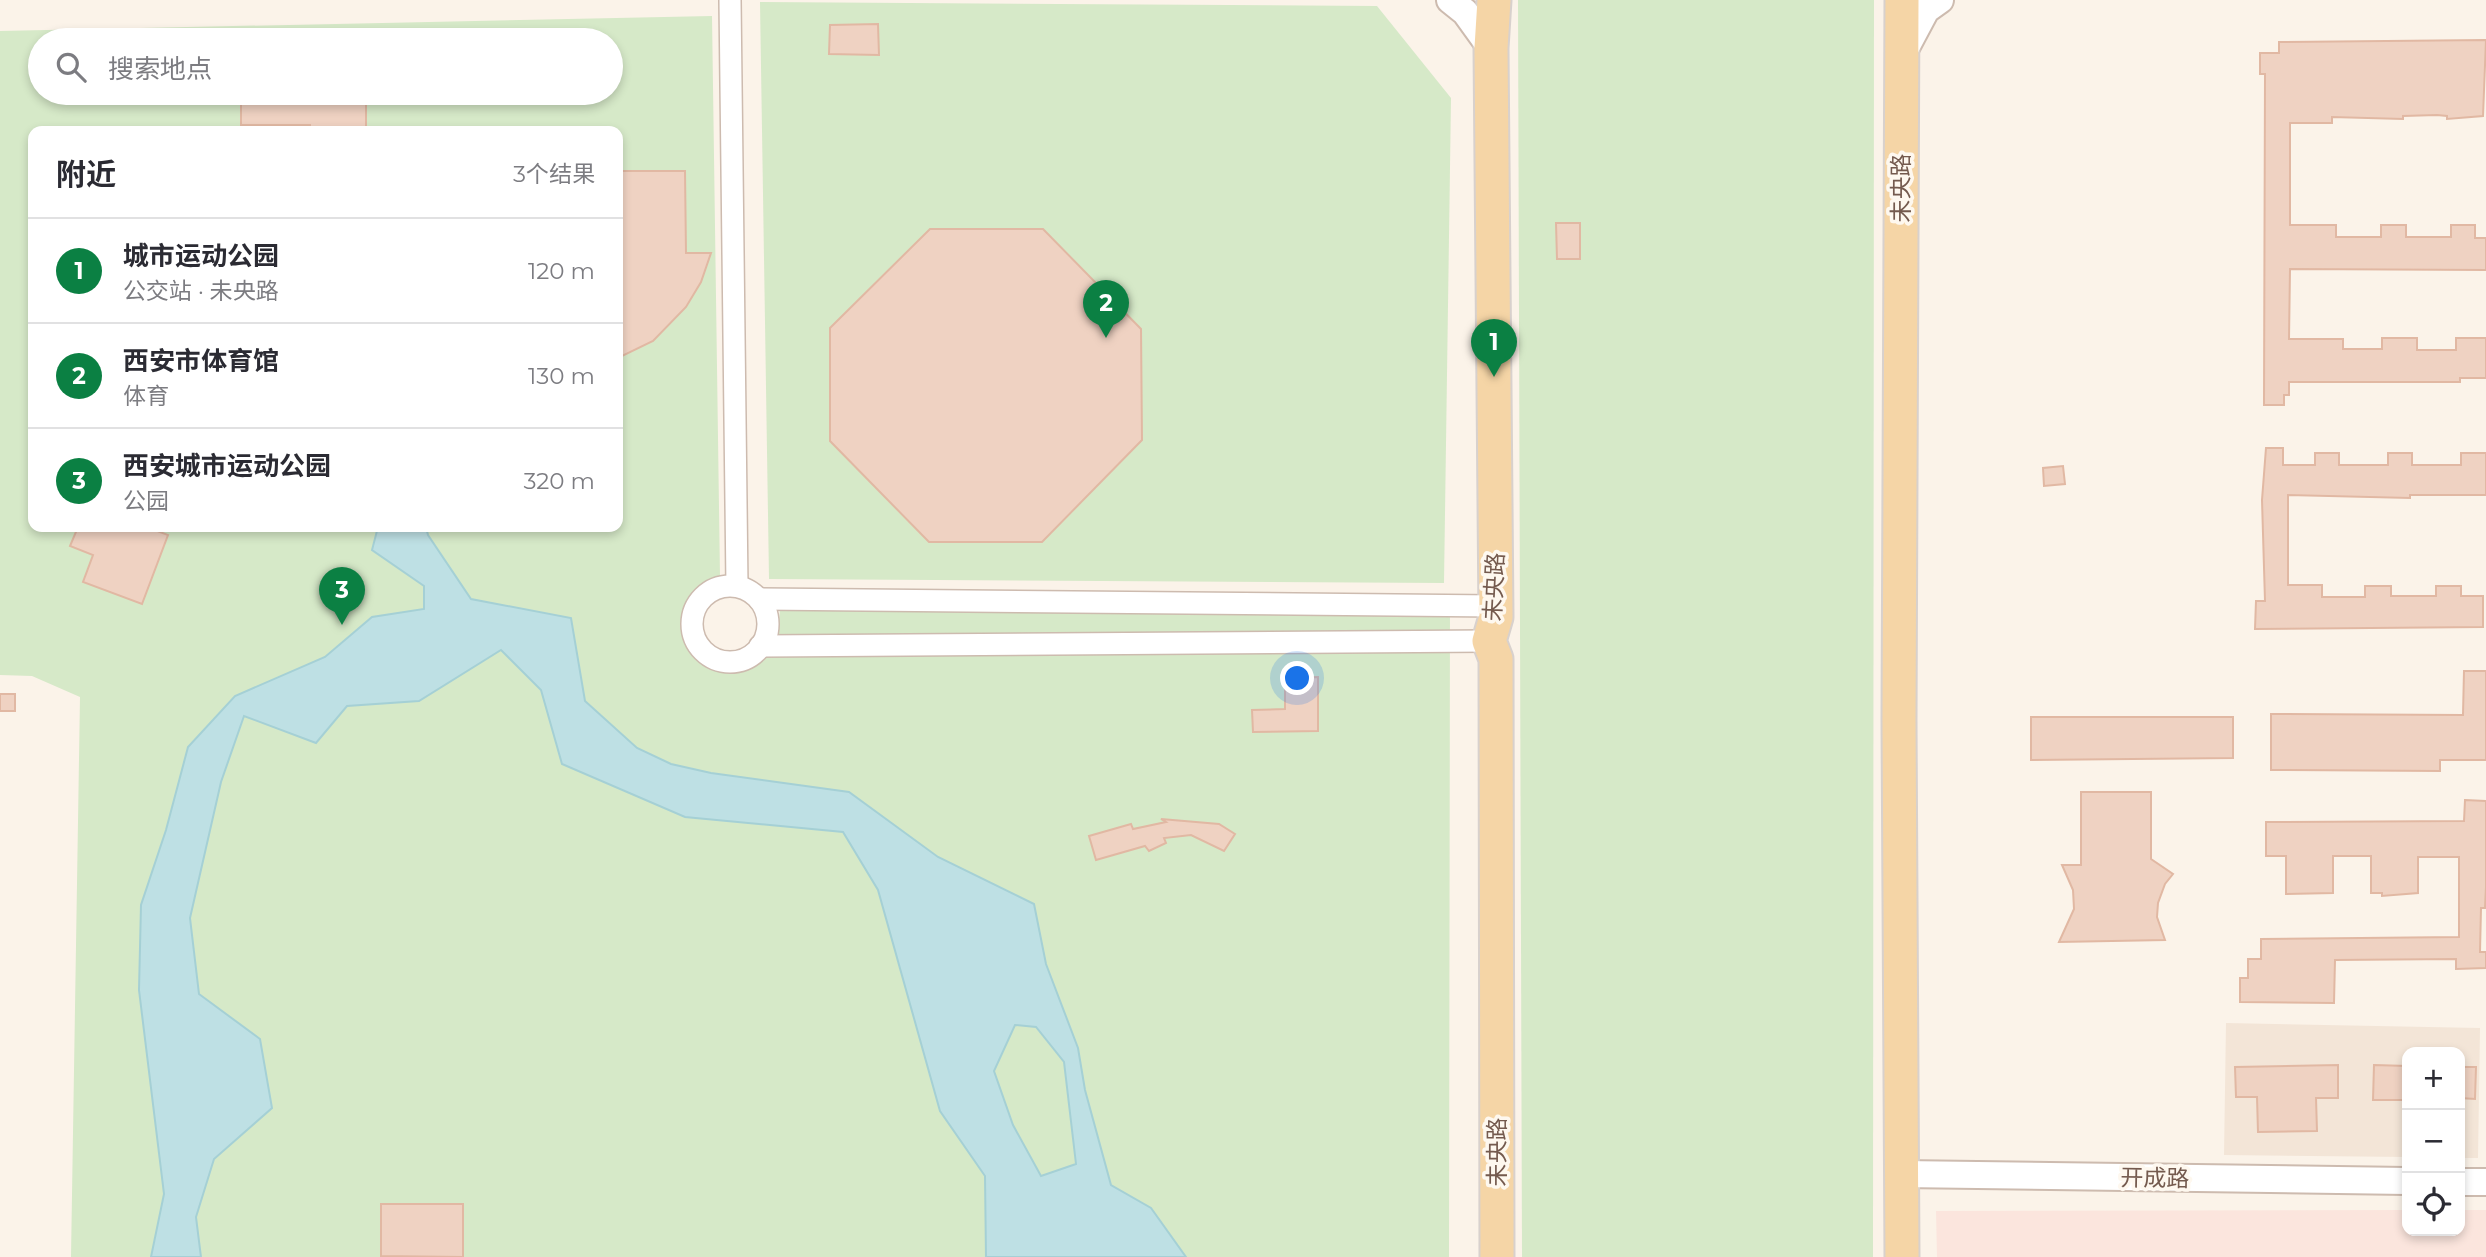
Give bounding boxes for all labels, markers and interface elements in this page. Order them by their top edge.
search box [28,28,623,105]
icon: search [52,48,90,86]
text: 搜索地点 [108,53,212,85]
street label: 未央路 [1887,154,1915,223]
text: 附近 [56,156,116,193]
text: 3个结果 [513,160,595,188]
text: 城市运动公园 [123,240,279,272]
text: 1 [74,257,84,285]
text: 120 m [528,257,595,285]
text: 公交站 · 未央路 [123,277,279,305]
pin: 2 [1083,280,1129,338]
pin: 1 [1471,319,1517,377]
text: 西安市体育馆 [123,345,279,377]
text: 2 [72,362,86,390]
text: 130 m [528,362,595,390]
text: 体育 [123,382,169,410]
text: 西安城市运动公园 [123,450,331,482]
text: 3 [72,467,86,495]
text: 320 m [523,467,595,495]
text: 公园 [123,487,169,515]
street label: 未央路 [1478,552,1510,622]
pin: 3 [319,567,365,625]
your location [1280,661,1314,695]
map controls [2402,1047,2465,1236]
button: + [2402,1047,2465,1110]
button: − [2402,1110,2465,1173]
street label: 未央路 [1483,1118,1511,1187]
street label: 开成路 [2120,1163,2190,1193]
button: locate [2402,1173,2465,1236]

